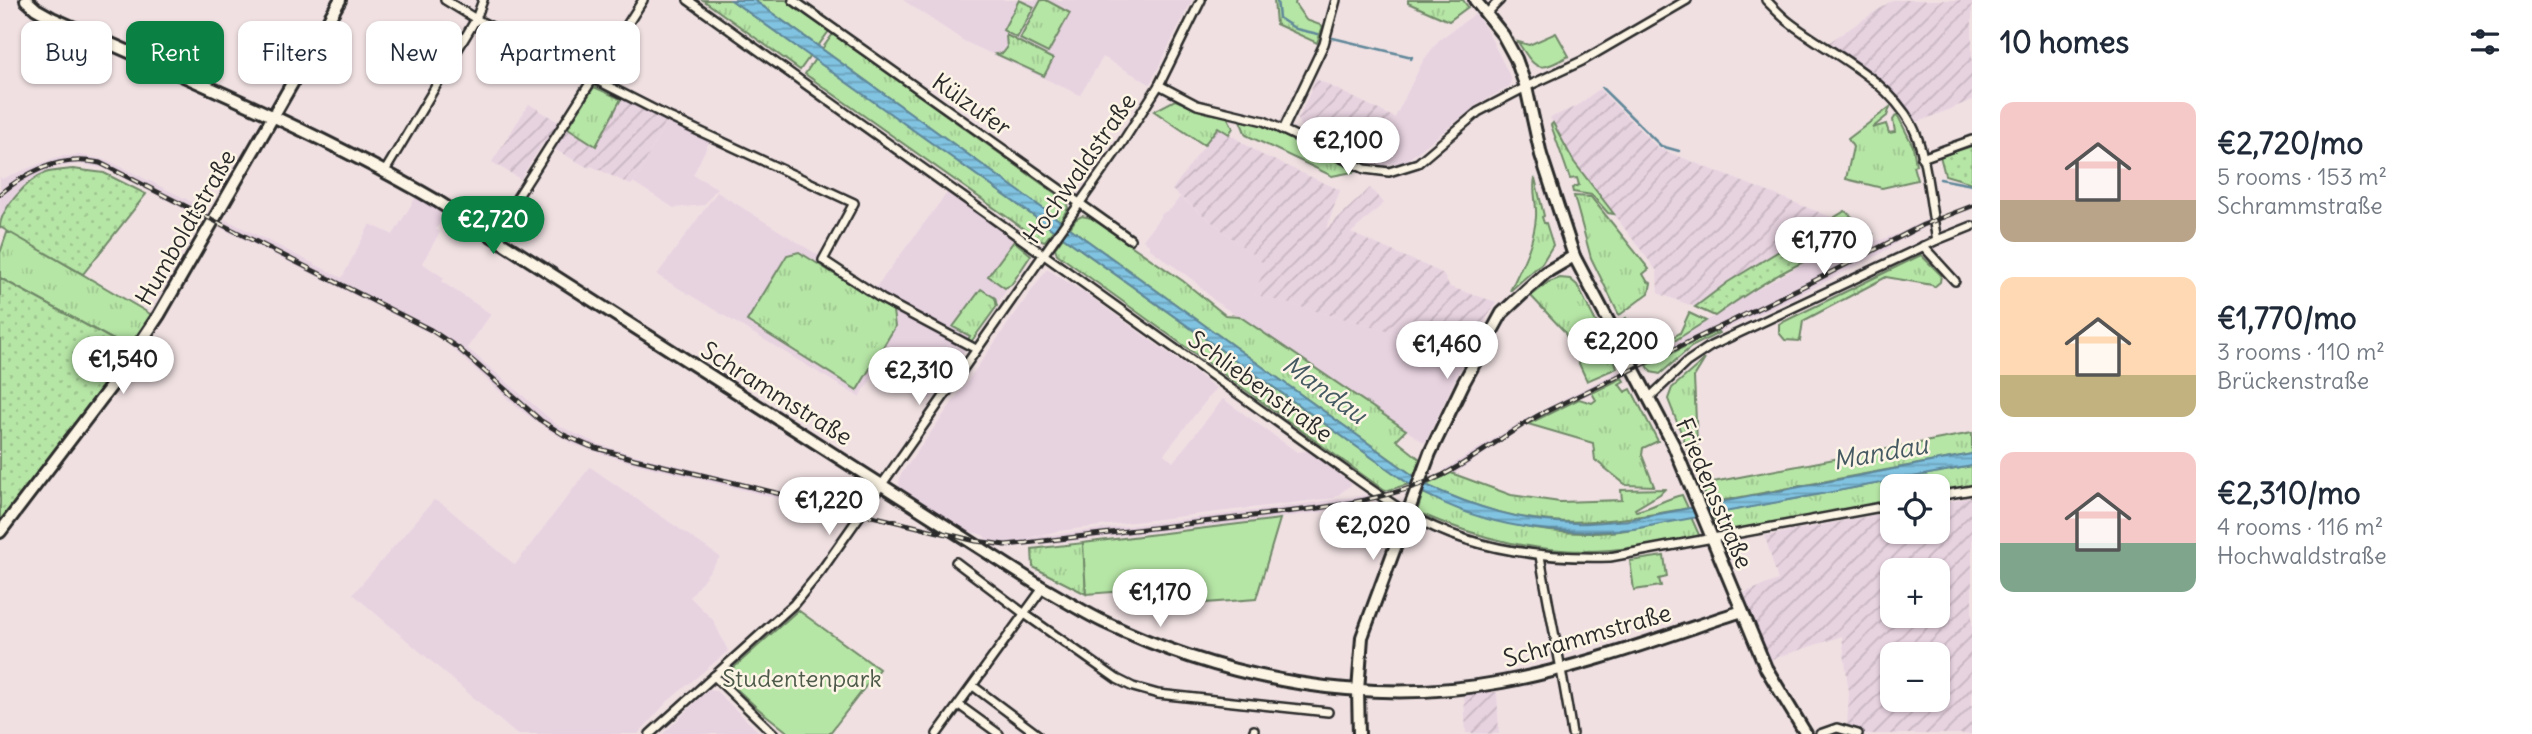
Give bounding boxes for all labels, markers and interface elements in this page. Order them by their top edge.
chip: Buy [21,21,112,84]
chip: Rent [126,21,224,84]
chip: Filters [238,21,352,84]
chip: New [366,21,462,84]
chip: Apartment [476,21,640,84]
text: 10 homes [2000,23,2129,61]
icon: filters [2466,23,2504,61]
street label: Külzufer [927,66,1017,142]
street label: Hochwaldstraße [1016,87,1142,249]
pin: €2,100 [1291,118,1405,177]
text: €2,720/mo [2217,124,2363,162]
text: €2,100 [1313,125,1383,154]
icon: home [2056,130,2140,214]
street label: Humboldtstraße [128,144,242,310]
text: 5 rooms · 153 m² [2217,162,2387,191]
text: Schrammstraße [2217,191,2383,220]
pin: €2,720 [436,196,550,256]
text: €2,720 [457,204,529,233]
pin: €1,770 [1767,218,1881,277]
text: €1,770 [1791,225,1857,254]
text: €1,770/mo [2217,299,2357,337]
icon: home [2056,305,2140,389]
pin: €2,200 [1564,318,1678,378]
pin: €1,460 [1390,322,1504,381]
street label: Schliebenstraße [1183,323,1339,449]
text: €2,200 [1583,326,1659,355]
text: €1,460 [1412,329,1482,358]
street label: Schrammstraße [696,334,858,452]
pin: €1,540 [66,336,180,396]
text: 3 rooms · 110 m² [2217,337,2385,366]
text: €1,540 [88,344,158,373]
water label: Mandau [1276,347,1375,432]
pin: €2,310 [862,348,976,407]
text: €2,310 [884,355,954,384]
text: Brückenstraße [2217,366,2369,395]
street label: Friedensstraße [1670,413,1760,573]
water label: Mandau [1830,427,1932,477]
map controls [1880,474,1950,712]
button: locate [1880,474,1950,544]
text: €2,310/mo [2217,474,2361,512]
pin: €1,220 [772,477,886,537]
icon: home [2056,480,2140,564]
text: €1,220 [795,485,863,514]
pin: €2,020 [1316,503,1430,562]
text: €2,020 [1335,510,1411,539]
text: 4 rooms · 116 m² [2217,512,2383,541]
text: Hochwaldstraße [2217,541,2387,570]
button: + [1880,558,1950,628]
pin: €1,170 [1103,570,1217,629]
text: €1,170 [1128,577,1192,606]
street label: Schrammstraße [1500,597,1674,673]
button: − [1880,642,1950,712]
park label: Studentenpark [722,663,882,693]

